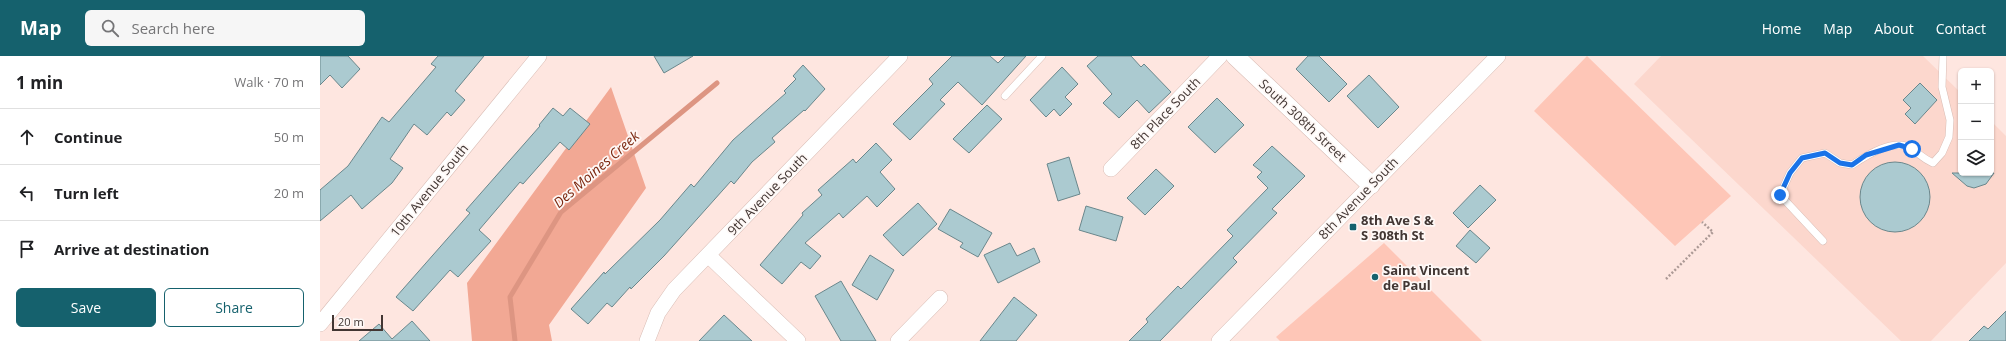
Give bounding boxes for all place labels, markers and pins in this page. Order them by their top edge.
place label: 8th Ave S & S 308th St [1361,211,1434,244]
marker: 8th Ave S & S 308th St [1348,222,1358,232]
place label: Saint Vincent de Paul [1383,261,1469,294]
marker: Saint Vincent de Paul [1370,272,1380,282]

